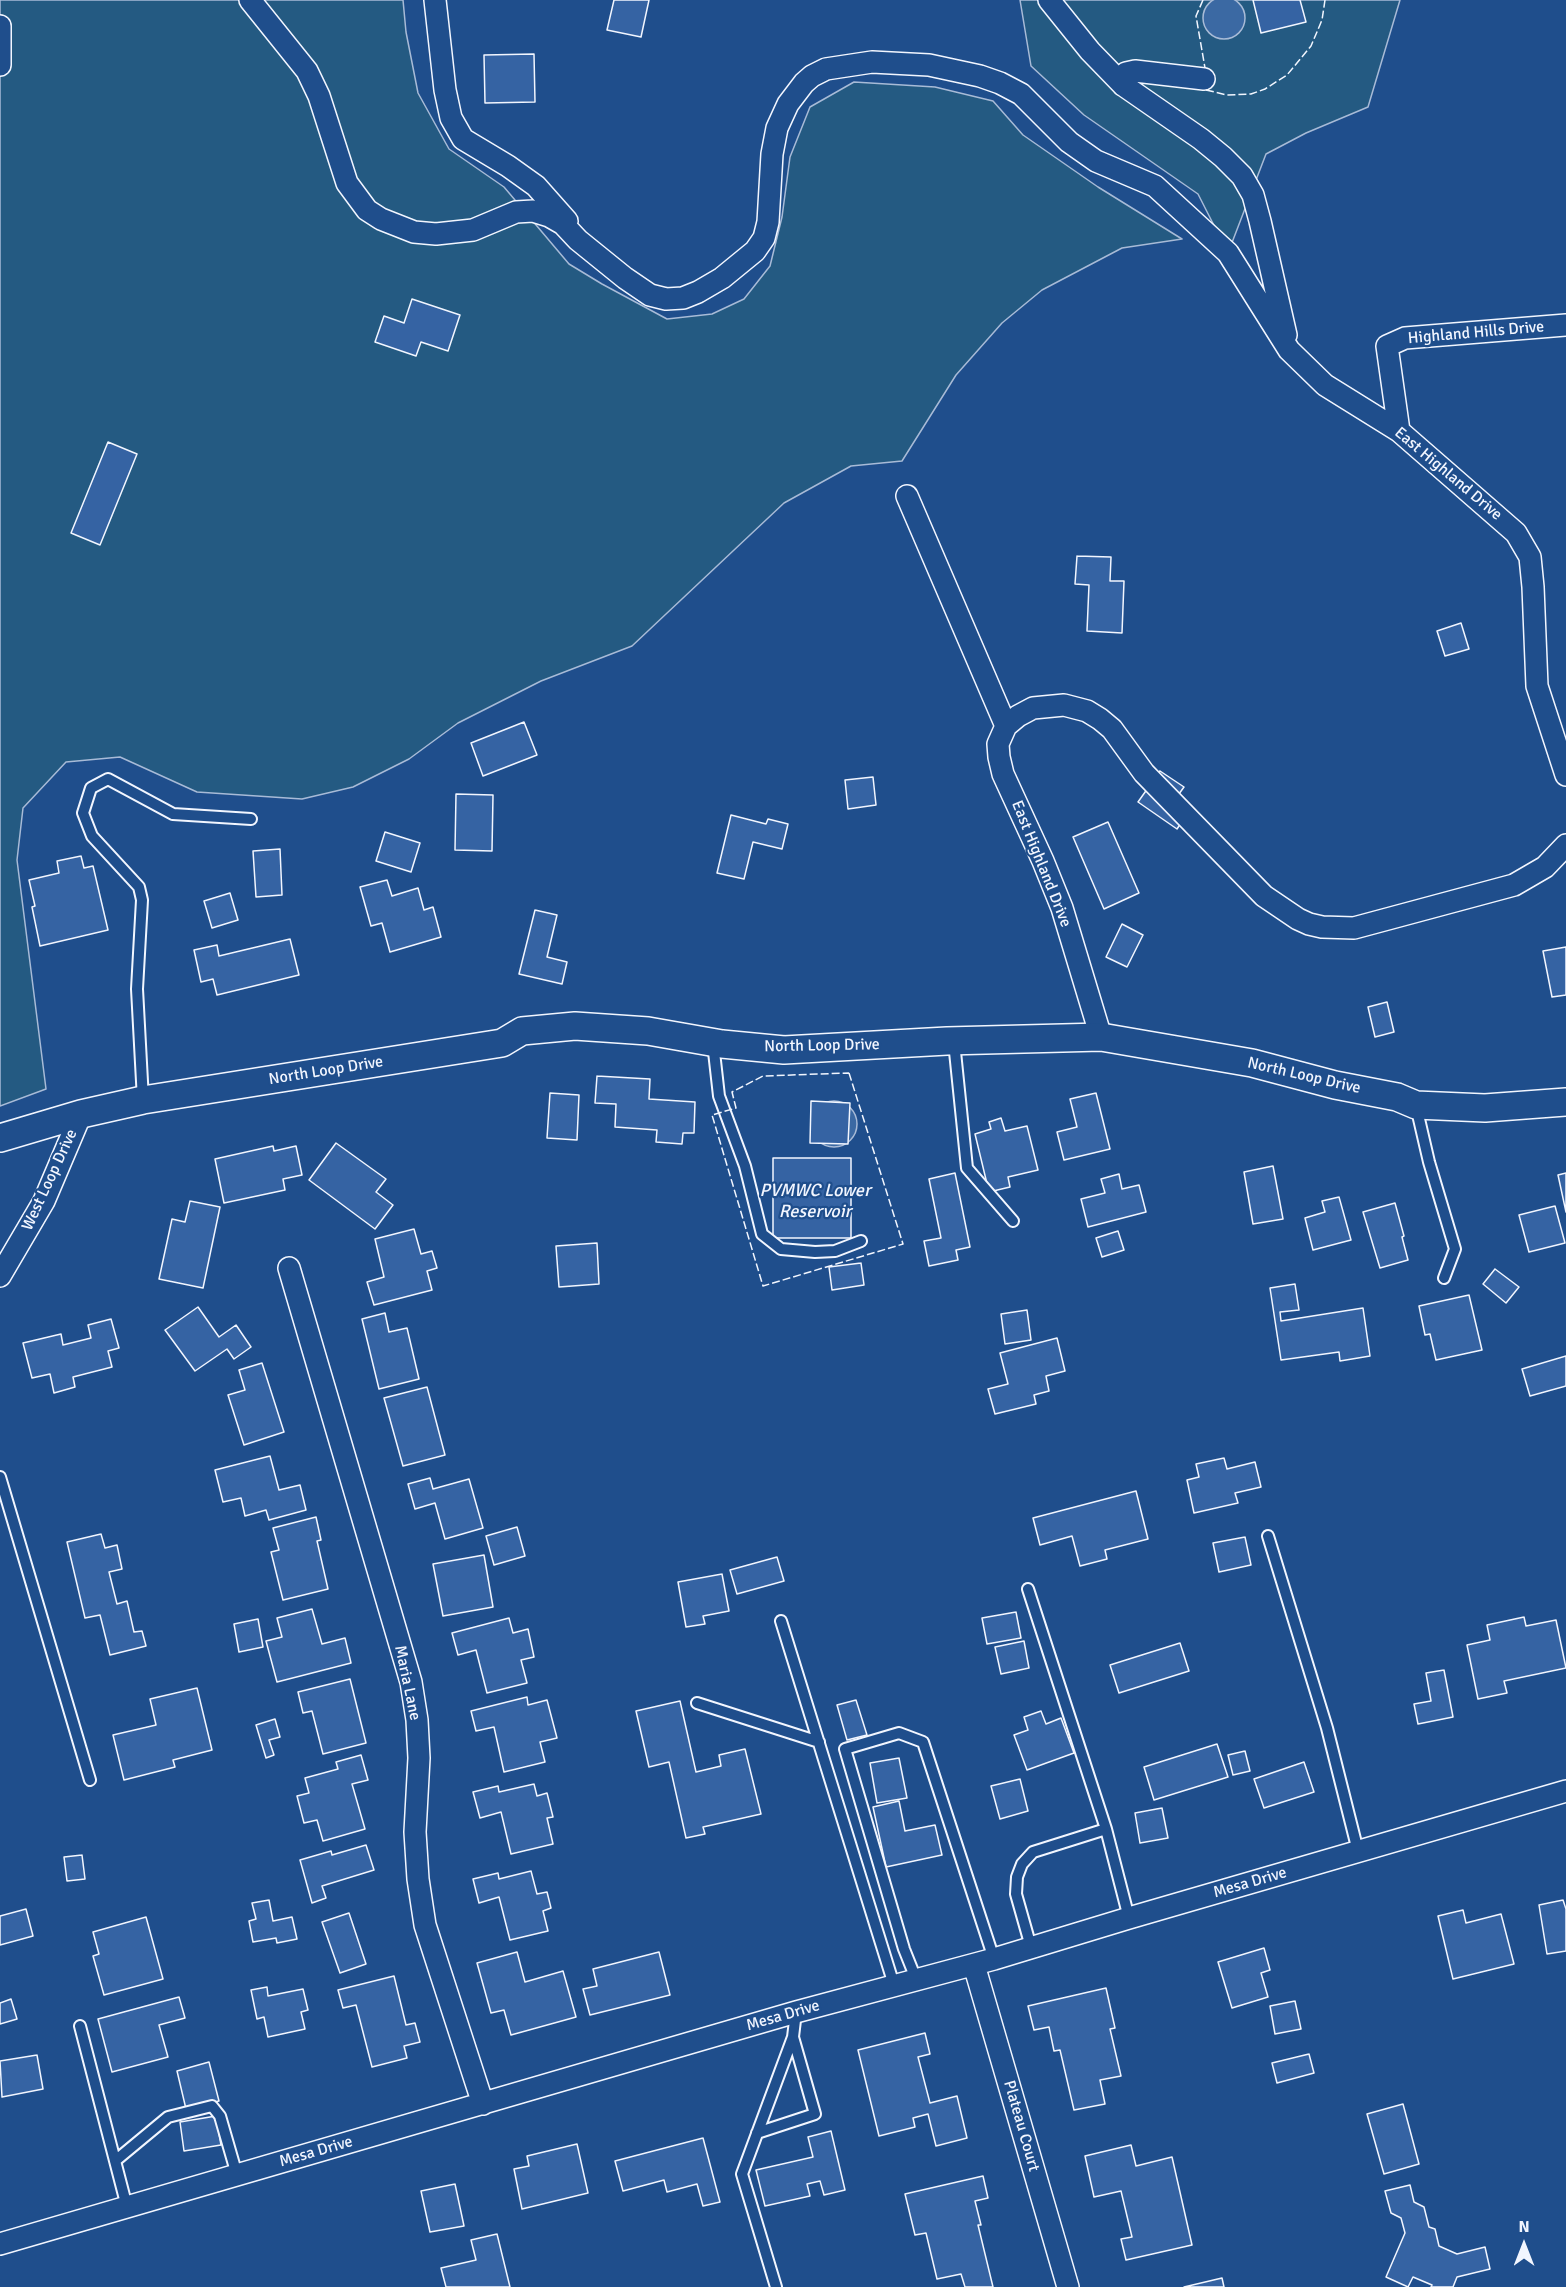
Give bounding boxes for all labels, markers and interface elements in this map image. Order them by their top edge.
street label: Highland Hills Drive [1407,317,1545,349]
street label: East Highland Drive [1390,423,1506,525]
street label: East Highland Drive [1007,798,1075,930]
street label: North Loop Drive [764,1035,880,1057]
street label: North Loop Drive [267,1052,385,1090]
street label: North Loop Drive [1246,1054,1362,1098]
street label: West Loop Drive [18,1126,82,1234]
water label: PVMWC Lower Reservoir [759,1180,871,1222]
street label: Maria Lane [390,1644,424,1722]
street label: Mesa Drive [1211,1863,1289,1903]
street label: Mesa Drive [744,1996,822,2036]
street label: Plateau Court [999,2078,1043,2174]
street label: Mesa Drive [277,2132,355,2172]
north arrow [1494,2215,1554,2275]
text: N [1518,2217,1530,2237]

